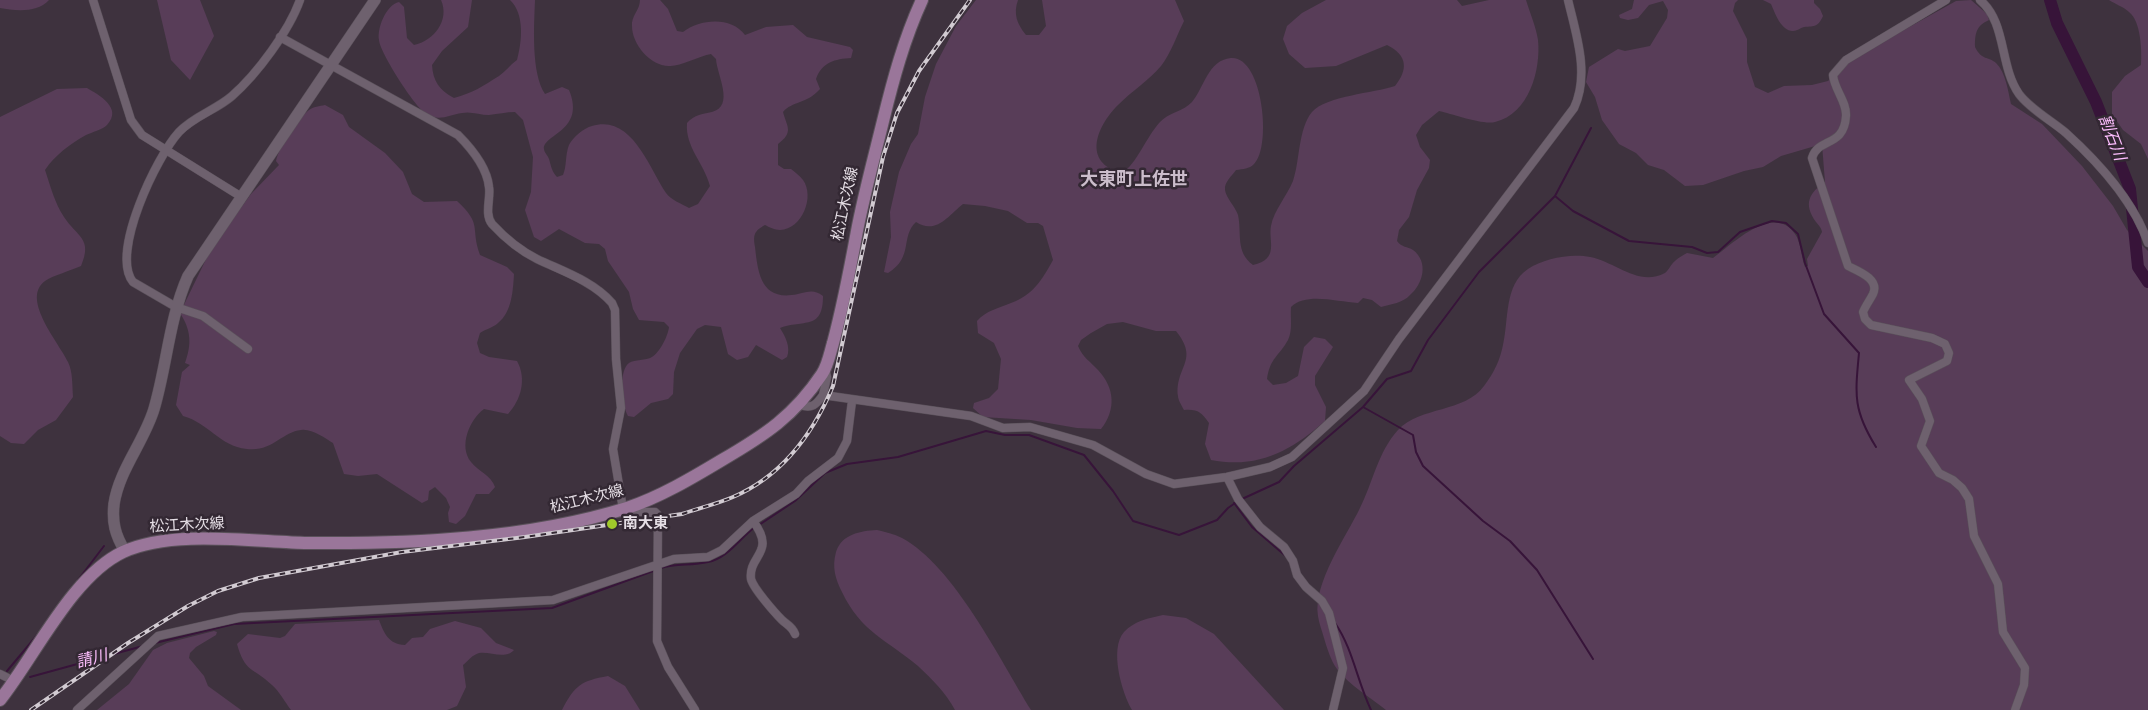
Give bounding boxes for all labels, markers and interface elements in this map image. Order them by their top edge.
water label: 割石川 [2093,112,2129,164]
street label: 松江木次線 [829,165,863,243]
district label: 大東町上佐世 [1080,170,1188,192]
street label: 松江木次線 [548,482,626,518]
street label: 松江木次線 [149,515,225,537]
place label: 南大東 [623,515,668,533]
marker: 南大東 [605,517,619,531]
water label: 請川 [74,647,110,673]

